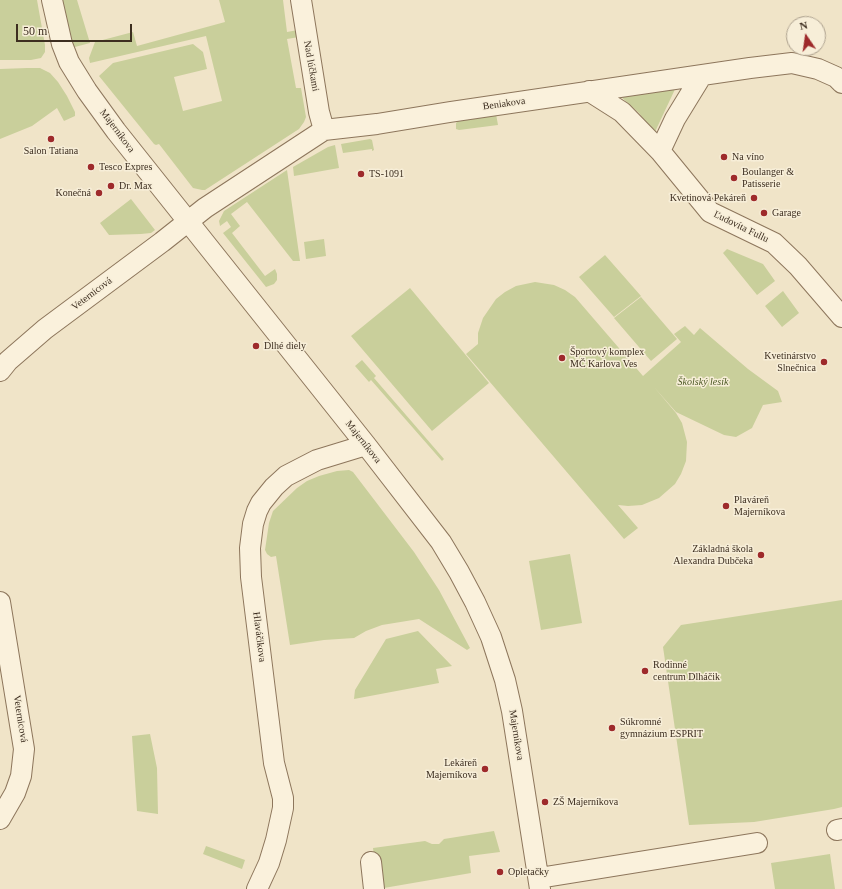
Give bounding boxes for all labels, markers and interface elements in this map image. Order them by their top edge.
scale bar [18,16,134,42]
north arrow [786,16,826,56]
text: N [798,19,809,32]
text: 50 m [23,24,47,38]
street label: Nad lúčkami [301,40,321,92]
street label: Beniakova [482,95,526,113]
street label: Majerníkova [97,107,137,155]
marker: Salon Tatiana [46,134,56,144]
place label: Salon Tatiana [24,145,78,157]
place label: Na víno [732,151,764,163]
marker: Na víno [719,152,729,162]
place label: Tesco Expres [99,161,152,173]
marker: Tesco Expres [86,162,96,172]
place label: Boulanger & Patisserie [742,166,794,190]
place label: TS-1091 [369,168,404,180]
marker: TS-1091 [356,169,366,179]
marker: Boulanger & Patisserie [729,173,739,183]
place label: Dr. Max [119,180,152,192]
marker: Dr. Max [106,181,116,191]
place label: Konečná [55,187,91,199]
marker: Konečná [94,188,104,198]
place label: Kvetinová Pekáreň [670,192,746,204]
marker: Kvetinová Pekáreň [749,193,759,203]
place label: Garage [772,207,801,219]
marker: Garage [759,208,769,218]
street label: Ľudovíta Fullu [712,209,770,245]
street label: Veternicová [69,275,115,313]
place label: Dlhé diely [264,340,306,352]
marker: Dlhé diely [251,341,261,351]
place label: Športový komplex MČ Karlova Ves [570,346,644,370]
place label: Kvetinárstvo Slnečnica [764,350,816,374]
marker: Športový komplex MČ Karlova Ves [557,353,567,363]
marker: Kvetinárstvo Slnečnica [819,357,829,367]
park label: Školský lesík [678,376,728,388]
street label: Majerníkova [343,418,383,466]
place label: Plaváreň Majerníkova [734,494,785,518]
marker: Plaváreň Majerníkova [721,501,731,511]
place label: Základná škola Alexandra Dubčeka [673,543,753,566]
marker: Základná škola Alexandra Dubčeka [756,550,766,560]
street label: Hlaváčikova [250,611,268,663]
place label: Rodinné centrum Dlháčik [653,659,720,682]
marker: Rodinné centrum Dlháčik [640,666,650,676]
street label: Veternicová [10,694,30,744]
street label: Majerníkova [506,709,526,761]
place label: Súkromné gymnázium ESPRIT [620,716,703,740]
marker: Súkromné gymnázium ESPRIT [607,723,617,733]
place label: Lekáreň Majerníkova [426,757,477,780]
marker: Lekáreň Majerníkova [480,764,490,774]
place label: ZŠ Majerníkova [553,796,618,808]
marker: ZŠ Majerníkova [540,797,550,807]
place label: Opletačky [508,866,549,878]
marker: Opletačky [495,867,505,877]

